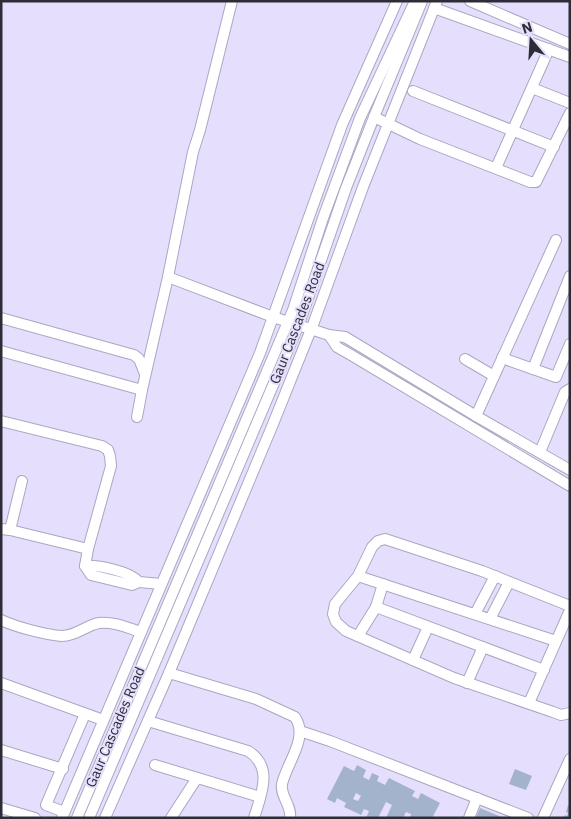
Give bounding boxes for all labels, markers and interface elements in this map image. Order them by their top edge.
north arrow [506,15,556,65]
text: N [519,18,535,38]
street label: Gaur Cascades Road [265,259,329,387]
street label: Gaur Cascades Road [81,664,149,790]

